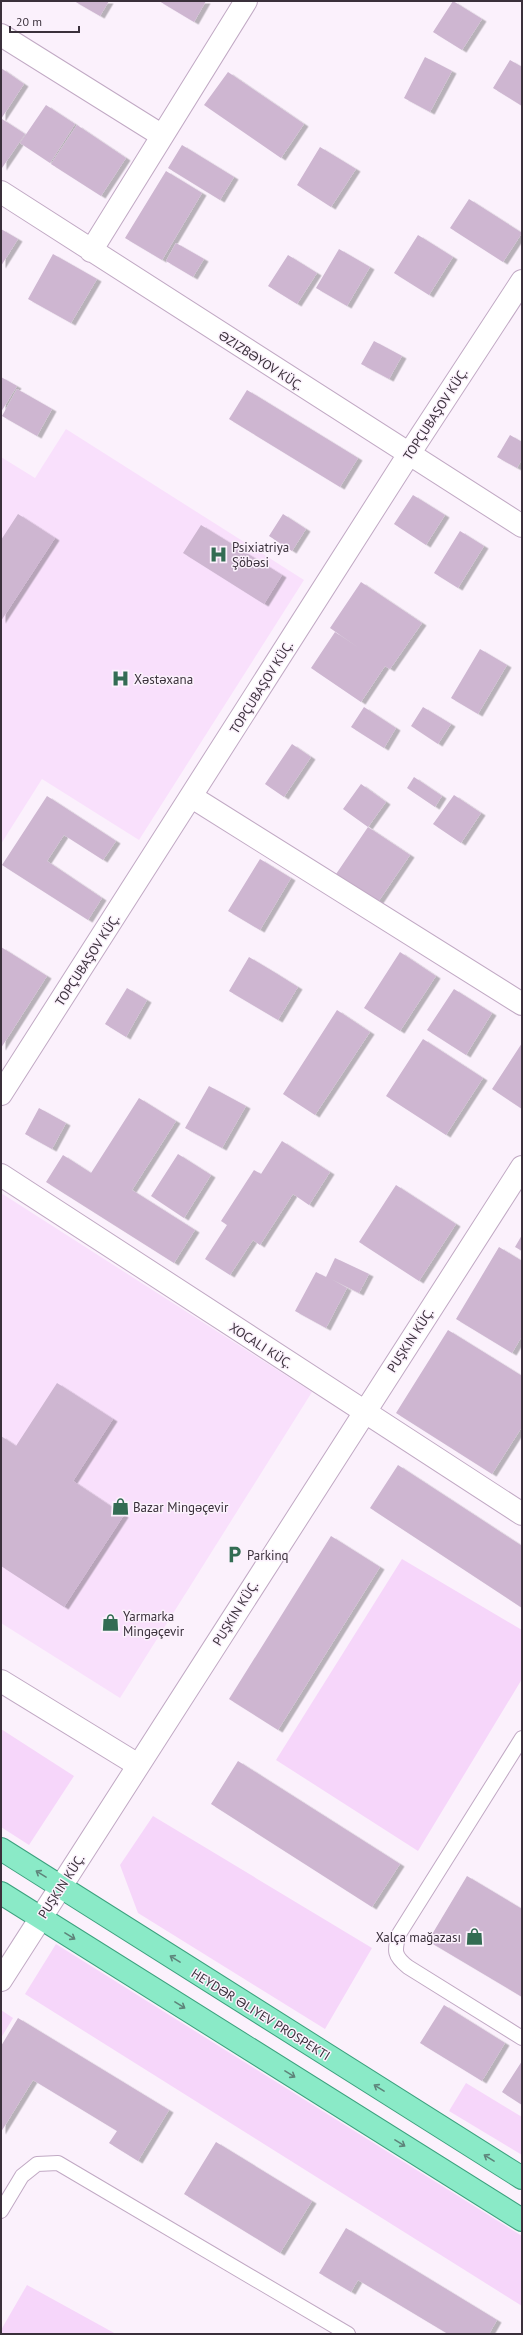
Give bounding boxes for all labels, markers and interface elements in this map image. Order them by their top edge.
scale bar [10,8,79,34]
text: 20 m [16,14,42,29]
street label: ƏZIZBƏYOV KÜÇ. [215,327,306,394]
street label: TOPÇUBAŞOV KÜÇ. [399,365,472,463]
place label: Psixiatriya Şöbəsi [232,539,289,571]
hospital icon: Psixiatriya Şöbəsi [209,544,229,564]
street label: TOPÇUBAŞOV KÜÇ. [226,638,297,737]
hospital icon: Xəstəxana [111,669,131,689]
place label: Xəstəxana [134,671,193,688]
street label: TOPÇUBAŞOV KÜÇ. [51,911,124,1009]
street label: PUŞKIN KÜÇ. [383,1305,438,1376]
street label: XOCALI KÜÇ. [226,1319,296,1372]
shop icon: Bazar Mingəçevir [110,1497,130,1517]
place label: Bazar Mingəçevir [133,1499,229,1516]
parking icon: Parkinq [224,1545,244,1565]
place label: Parkinq [247,1547,288,1564]
street label: PUŞKIN KÜÇ. [209,1578,262,1649]
place label: Yarmarka Mingəçevir [123,1608,185,1640]
shop icon: Yarmarka Mingəçevir [100,1613,120,1633]
street label: PUŞKIN KÜÇ. [34,1851,89,1922]
one-way arrow [36,1870,47,1878]
shop icon: Xalça mağazası [464,1927,484,1947]
place label: Xalça mağazası [376,1929,461,1946]
one-way arrow [64,1932,75,1940]
one-way arrow [169,1955,180,1963]
street label: HEYDƏR ƏLIYEV PROSPEKTI [188,1965,333,2064]
one-way arrow [174,2001,185,2009]
one-way arrow [284,2070,295,2078]
one-way arrow [373,2084,385,2092]
one-way arrow [394,2139,405,2147]
one-way arrow [483,2153,495,2161]

